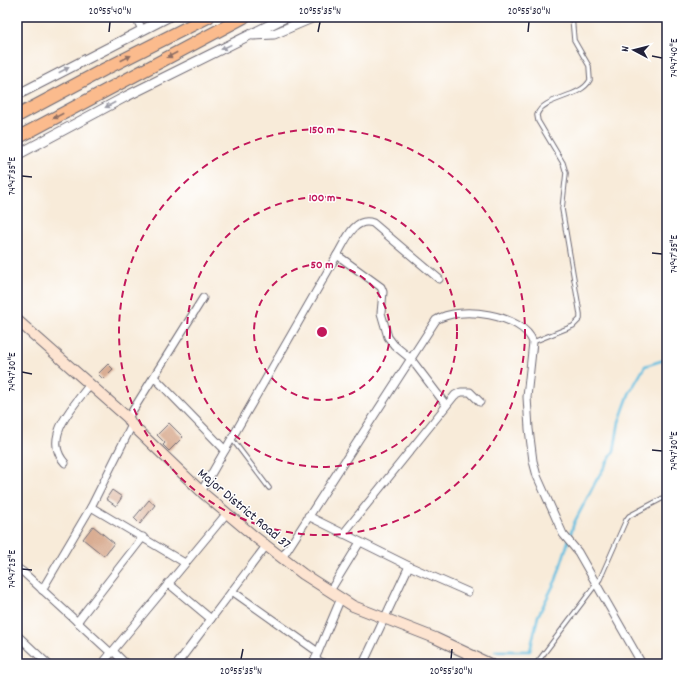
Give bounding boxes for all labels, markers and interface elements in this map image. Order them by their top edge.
text: 20°55'40"N [89,5,131,19]
text: 20°55'35"N [299,5,341,19]
text: 20°55'30"N [508,5,550,19]
north arrow [614,30,654,70]
text: 74°47'40"E [668,38,682,77]
one-way arrow [220,44,232,50]
text: N [618,45,634,53]
one-way arrow [166,52,178,58]
one-way arrow [120,55,131,62]
one-way arrow [58,67,69,73]
one-way arrow [104,102,116,108]
one-way arrow [52,113,63,120]
text: 150 m [309,122,335,139]
text: 74°47'35"E [6,156,20,195]
text: 100 m [309,190,335,207]
text: 74°47'35"E [668,234,682,273]
text: 50 m [310,257,334,274]
centre of rings [315,325,329,339]
text: 74°47'30"E [6,352,20,392]
text: 74°47'30"E [668,431,682,471]
street label: Major District Road 37 [193,464,295,555]
text: 74°47'25"E [6,549,20,588]
text: 20°55'35"N [220,665,262,679]
text: 20°55'30"N [430,665,472,679]

